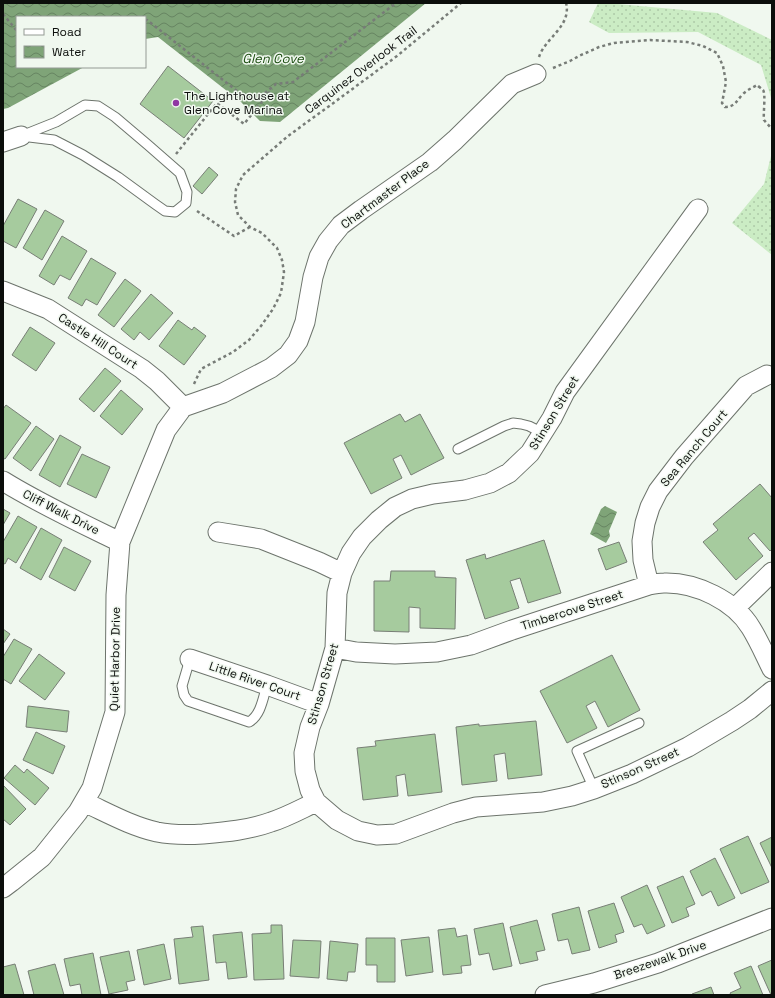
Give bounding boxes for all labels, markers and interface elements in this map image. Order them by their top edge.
legend [16,16,146,68]
street label: Carquinez Overlook Trail [302,22,420,118]
text: Road [52,24,81,40]
text: Water [52,44,86,60]
water label: Glen Cove [242,50,305,67]
place label: The Lighthouse at Glen Cove Marina [184,88,289,118]
marker: The Lighthouse at Glen Cove Marina [171,98,181,108]
street label: Chartmaster Place [338,156,432,232]
street label: Castle Hill Court [55,309,141,373]
street label: Stinson Street [526,373,582,453]
street label: Sea Ranch Court [657,406,731,490]
street label: Cliff Walk Drive [20,486,102,538]
street label: Timbercove Street [519,586,625,634]
street label: Quiet Harbor Drive [106,607,124,711]
street label: Stinson Street [304,641,342,727]
street label: Little River Court [207,658,303,704]
street label: Stinson Street [598,744,682,792]
street label: Breezewalk Drive [612,937,708,983]

